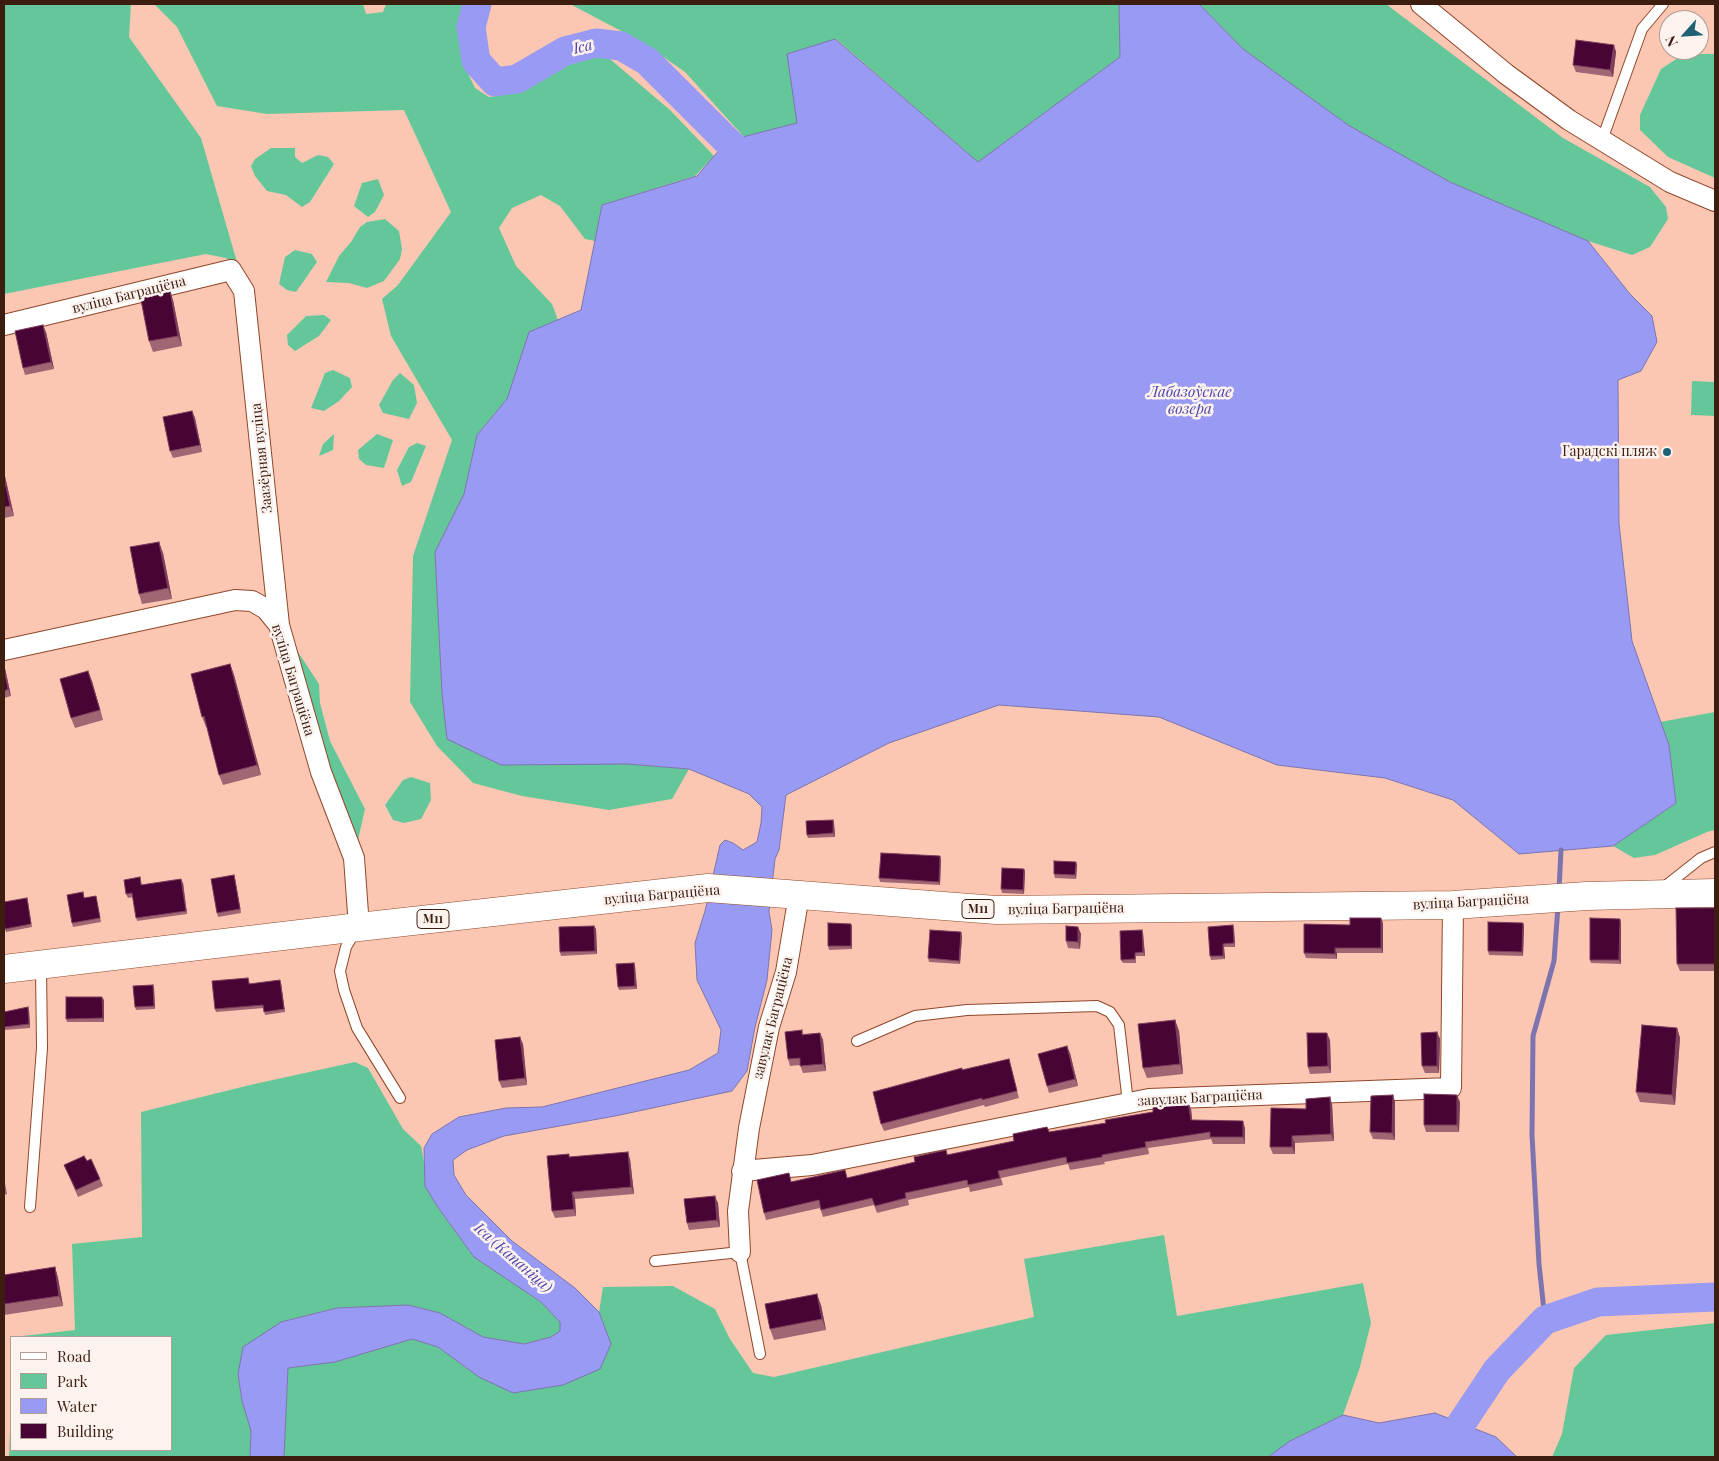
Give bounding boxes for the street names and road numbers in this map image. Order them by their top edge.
street label: вуліца Баграціёна [71,273,187,317]
street label: Заазёрная вуліца [248,402,276,514]
street label: вуліца Баграціёна [268,622,318,738]
street label: вуліца Баграціёна [603,882,721,908]
street label: вуліца Баграціёна [1412,891,1530,913]
road number: М11 [962,900,994,919]
street label: вуліца Баграціёна [1008,900,1124,918]
road number: М11 [417,910,449,929]
street label: завулак Баграціёна [750,955,796,1081]
street label: завулак Баграціёна [1137,1086,1263,1110]

